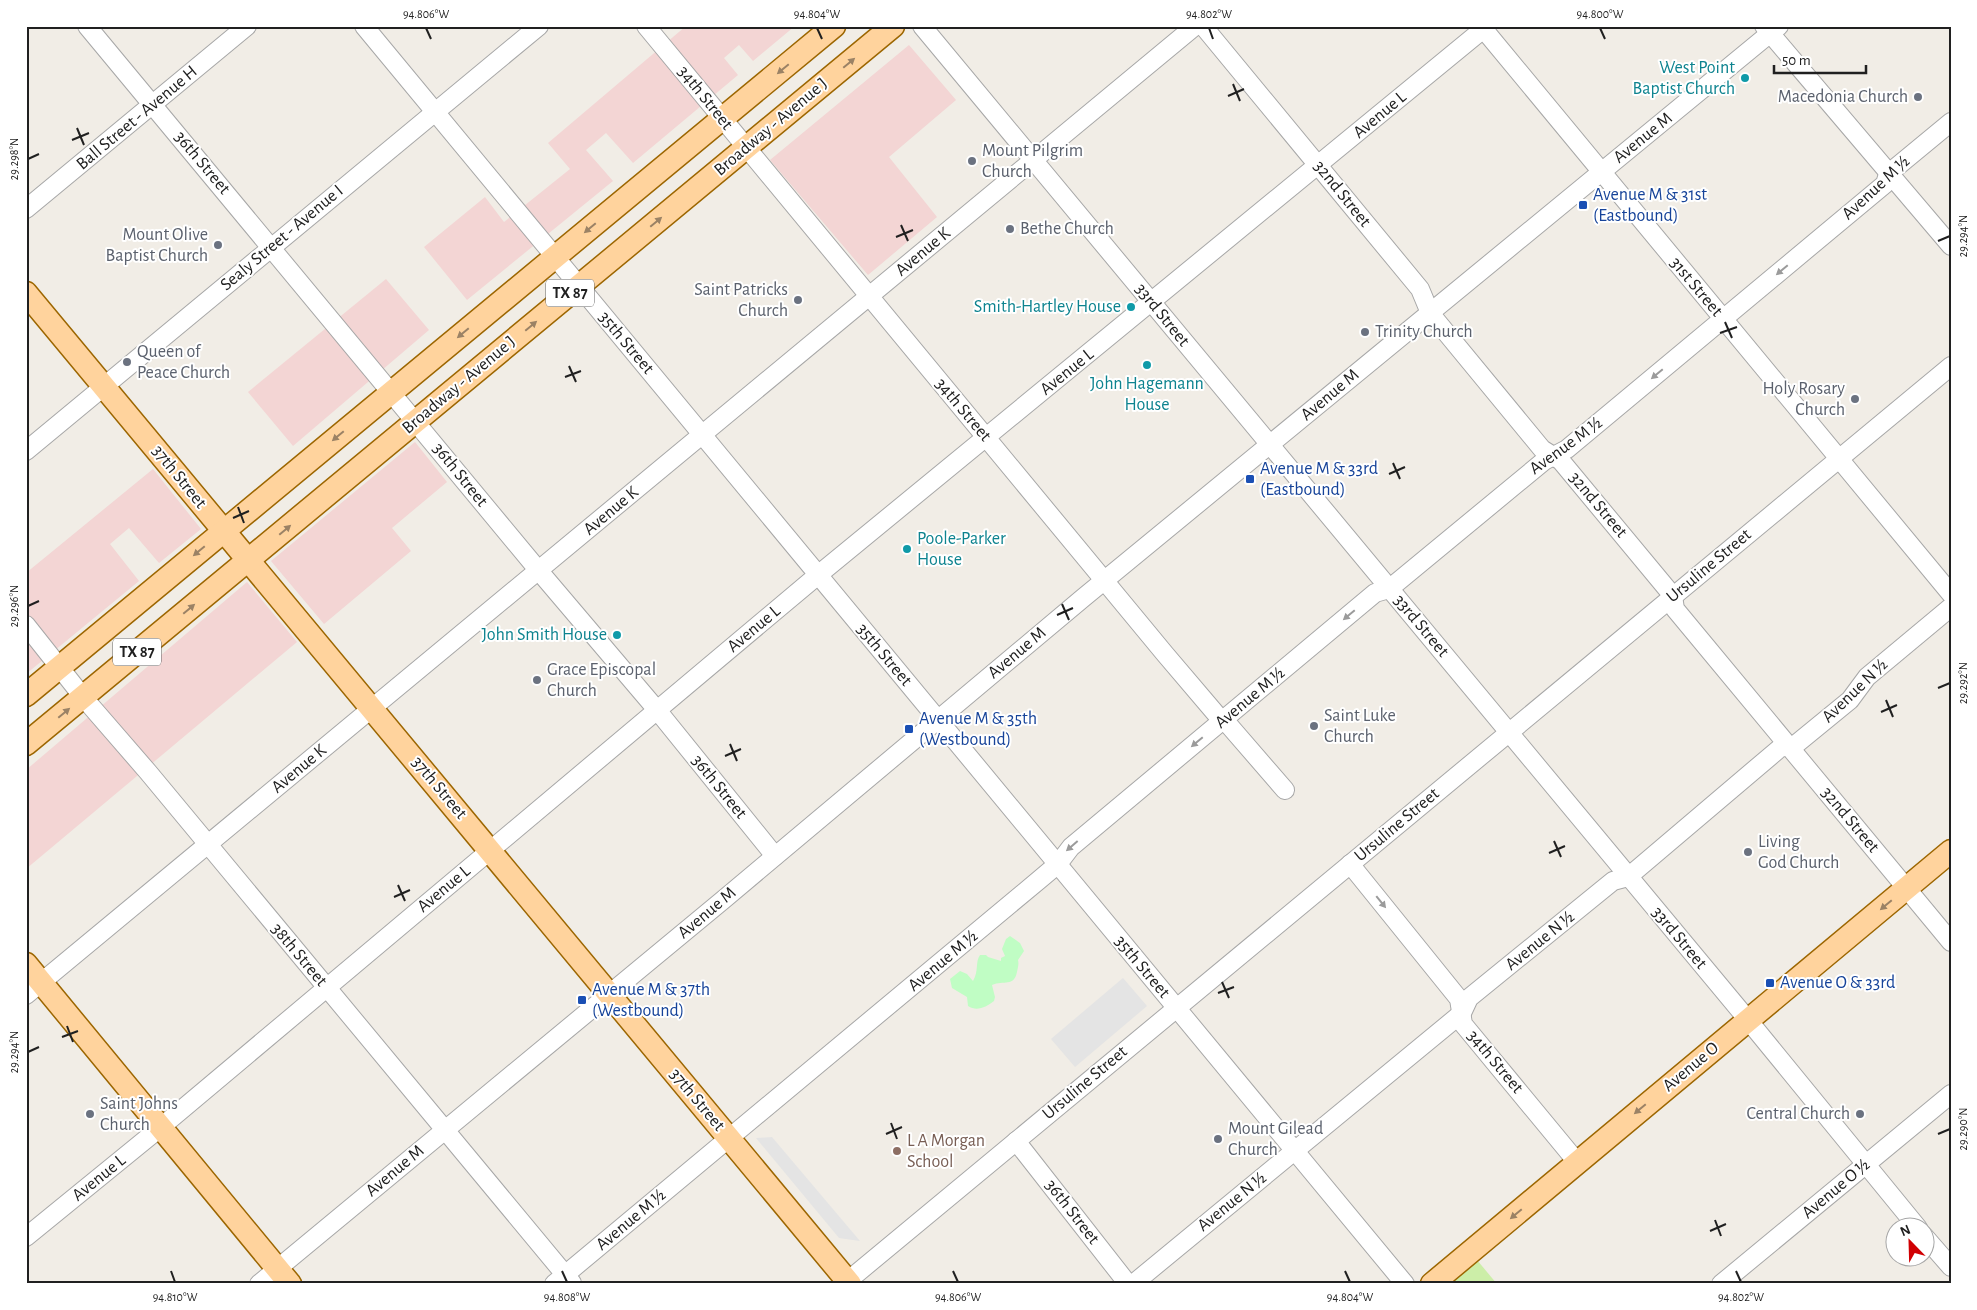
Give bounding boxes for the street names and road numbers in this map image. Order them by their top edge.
street label: Ball Street - Avenue H [73,62,201,174]
street label: 34th Street [674,63,736,134]
street label: Broadway - Avenue J [711,75,831,179]
street label: Avenue L [1350,88,1410,142]
street label: Avenue M [1610,109,1676,167]
street label: 36th Street [171,128,234,198]
street label: Avenue M ½ [1839,152,1913,224]
street label: 32nd Street [1310,157,1374,231]
street label: Sealy Street - Avenue I [217,182,347,294]
street label: Avenue K [892,224,954,280]
street label: 31st Street [1666,254,1726,320]
road number: TX 87 [546,280,594,306]
street label: 33rd Street [1131,280,1193,350]
street label: 35th Street [595,308,657,378]
street label: Broadway - Avenue J [399,333,519,437]
street label: Avenue L [1037,345,1098,399]
street label: Avenue M [1298,366,1362,424]
street label: 34th Street [932,375,995,445]
street label: Avenue M ½ [1526,414,1606,478]
street label: 36th Street [429,440,491,511]
street label: 37th Street [148,442,210,512]
street label: 32nd Street [1566,469,1631,541]
street label: Avenue K [580,483,642,539]
street label: Ursuline Street [1663,525,1755,606]
street label: 33rd Street [1390,591,1452,661]
street label: Avenue L [724,602,784,656]
street label: 35th Street [853,620,915,690]
street label: Avenue M [985,624,1049,682]
road number: TX 87 [113,638,161,666]
street label: Avenue N ½ [1819,656,1891,726]
street label: Avenue M ½ [1212,664,1288,732]
street label: Avenue K [268,741,330,797]
street label: 36th Street [688,752,750,823]
street label: 37th Street [408,753,470,823]
street label: Ursuline Street [1351,784,1443,865]
street label: 32nd Street [1818,784,1883,856]
street label: Avenue L [414,862,474,916]
street label: Avenue M [675,884,739,942]
street label: 33rd Street [1648,903,1710,973]
street label: Avenue N ½ [1502,908,1578,974]
street label: 38th Street [268,920,331,990]
street label: Avenue M ½ [905,927,981,995]
street label: 35th Street [1111,932,1173,1002]
street label: 34th Street [1464,1027,1527,1097]
street label: Avenue O [1660,1039,1722,1095]
street label: Ursuline Street [1039,1042,1131,1123]
street label: 37th Street [666,1065,728,1135]
street label: Avenue M [363,1142,427,1200]
street label: Avenue L [69,1151,130,1205]
street label: Avenue O ½ [1799,1156,1873,1222]
street label: Avenue N ½ [1194,1169,1270,1235]
street label: 36th Street [1041,1176,1103,1248]
street label: Avenue M ½ [593,1186,669,1254]

